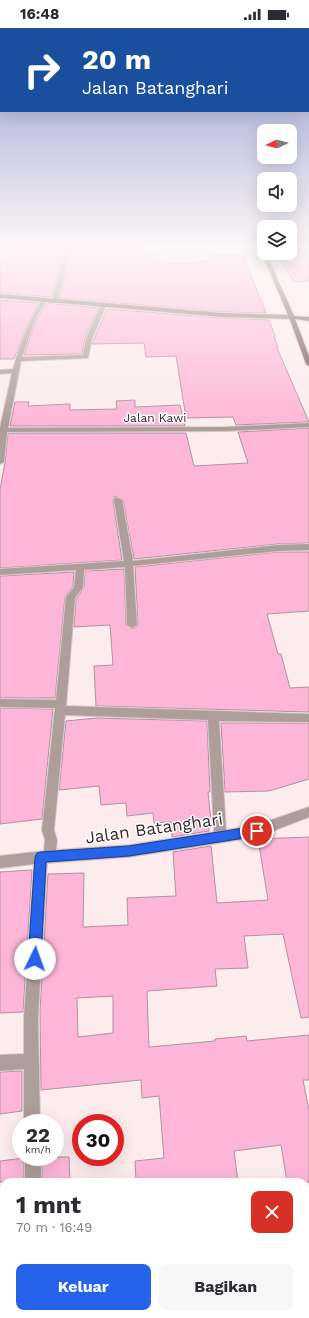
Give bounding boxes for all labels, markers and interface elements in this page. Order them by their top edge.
text: 16:48 [20,5,59,23]
text: 20 m [82,43,151,76]
icon: right [16,44,68,96]
text: Jalan Batanghari [82,77,229,98]
north arrow [257,124,297,164]
map controls [257,124,297,260]
button: sound [257,172,297,212]
button: layers [257,220,297,260]
street label: Jalan Kawi [124,411,186,425]
street label: Jalan Batanghari [84,808,224,848]
pin [240,814,274,848]
icon: arrive [246,820,268,842]
position arrow [14,938,56,980]
speed limit sign: 30 [72,1114,124,1166]
text: 22 [26,1123,50,1147]
text: km/h [25,1144,51,1155]
text: 1 mnt [16,1191,81,1219]
button: close [251,1191,293,1233]
text: 70 m · 16:49 [16,1220,92,1235]
button: Keluar [16,1264,151,1310]
button: Bagikan [159,1264,293,1310]

